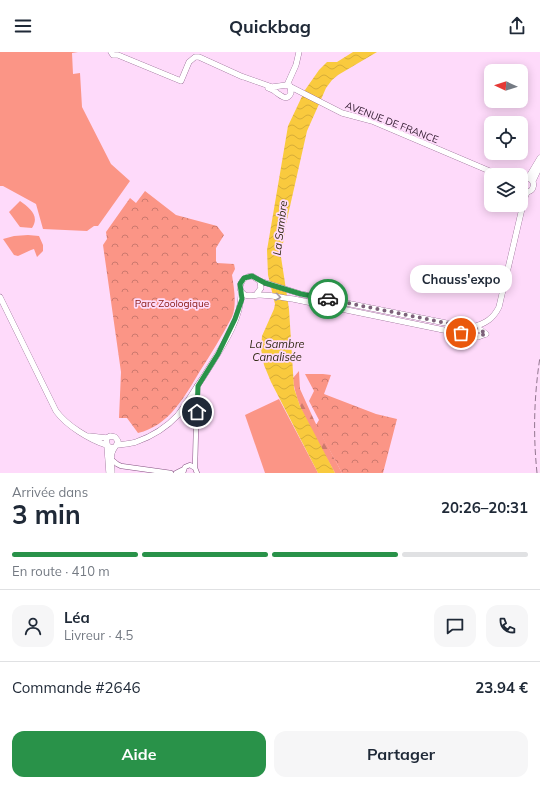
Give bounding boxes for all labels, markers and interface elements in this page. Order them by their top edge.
icon: menu [12,15,34,37]
text: Quickbag [229,15,311,38]
icon: share [506,15,528,37]
north arrow [484,64,528,108]
map controls [484,64,528,212]
street label: AVENUE DE FRANCE [343,99,440,146]
button: locate [484,116,528,160]
button: layers [484,168,528,212]
water label: La Sambre [270,200,290,256]
callout: Chauss'expo [410,265,512,293]
text: Chauss'expo [422,271,500,287]
courier [308,279,348,319]
icon: car [317,288,339,310]
one-way arrow [275,292,281,301]
park label: Parc Zoologique [135,297,209,310]
pin [444,316,478,350]
icon: bag [450,322,472,344]
water label: La Sambre Canalisée [249,337,305,364]
pin [180,395,214,429]
icon: home [186,401,208,423]
text: Arrivée dans [12,484,88,500]
text: 3 min [12,498,81,531]
text: 20:26–20:31 [441,498,528,517]
text: En route · 410 m [12,563,110,579]
button: person [12,605,54,647]
button: chat [434,605,476,647]
button: phone [486,605,528,647]
text: Léa [64,608,90,627]
text: Livreur · 4.5 [64,627,133,643]
text: Commande #2646 [12,678,141,697]
text: 23.94 € [475,678,528,697]
button: Aide [12,731,266,777]
button: Partager [274,731,528,777]

